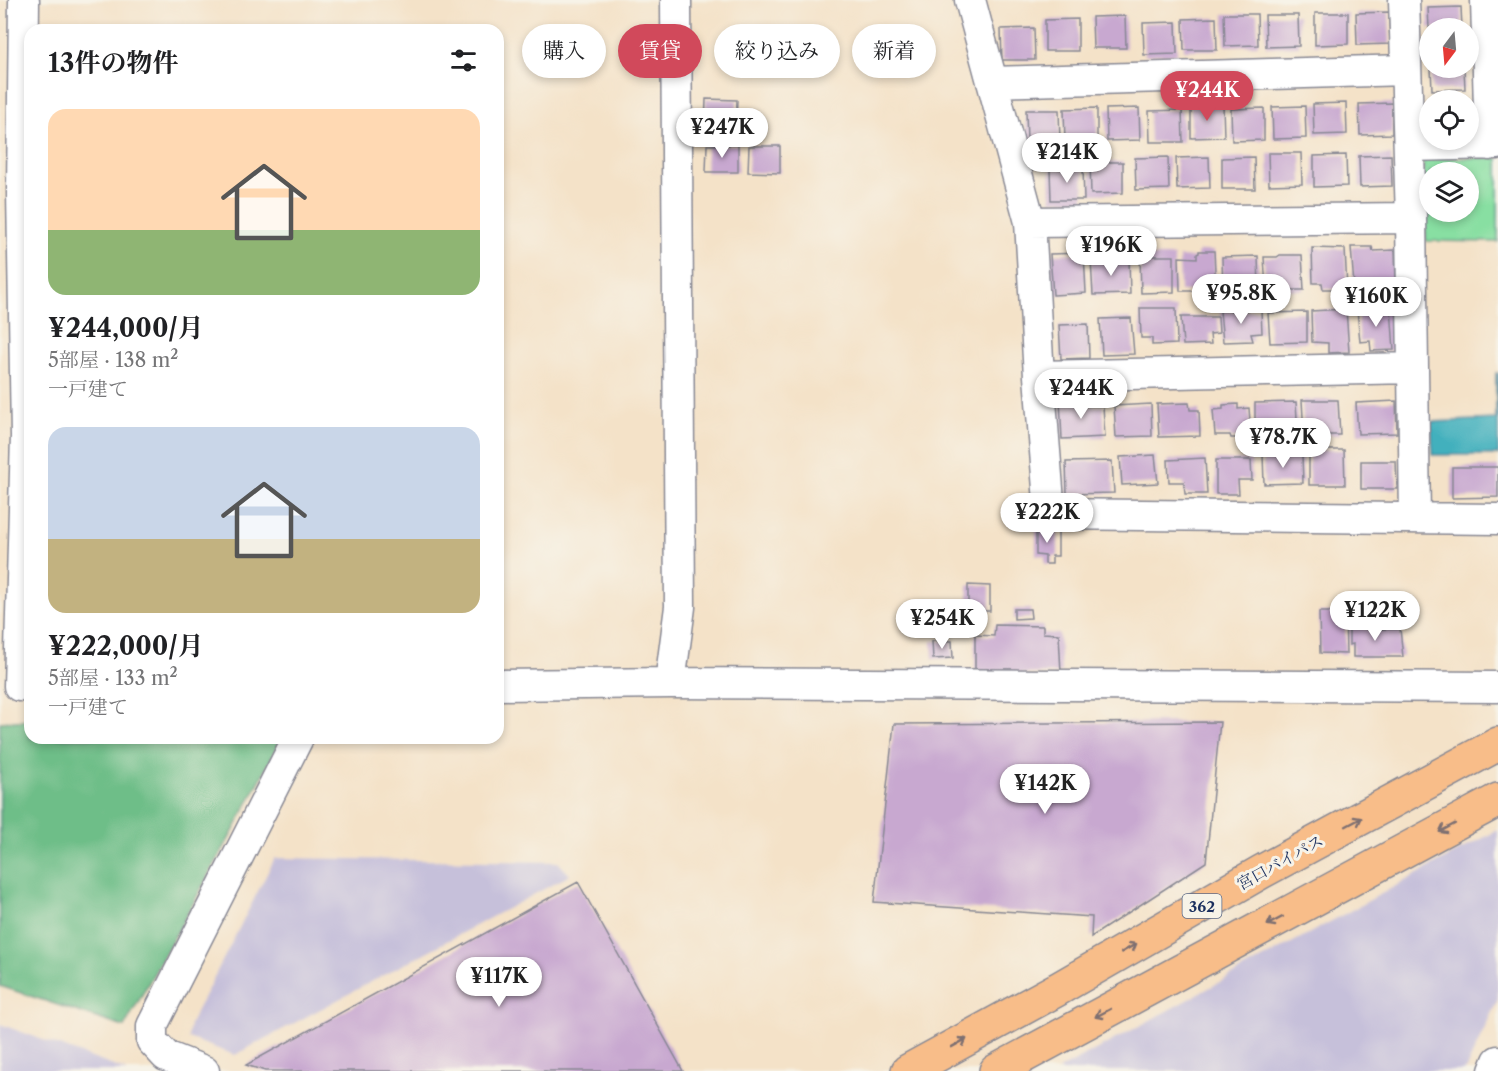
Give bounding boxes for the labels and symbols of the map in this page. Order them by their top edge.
north arrow [1419,18,1479,78]
pin: ¥244K [1165,71,1249,122]
pin: ¥247K [680,108,764,159]
pin: ¥214K [1025,133,1109,184]
pin: ¥196K [1069,226,1153,277]
pin: ¥95.8K [1192,274,1290,325]
pin: ¥160K [1334,277,1418,328]
pin: ¥244K [1039,369,1123,420]
pin: ¥78.7K [1234,418,1332,469]
pin: ¥222K [1005,493,1089,544]
pin: ¥122K [1333,591,1417,642]
pin: ¥254K [900,599,984,650]
pin: ¥142K [1003,764,1087,815]
one-way arrow [1345,816,1362,828]
one-way arrow [1438,823,1456,834]
street label: 宮口バイパス [1233,830,1327,894]
road number: 362 [1182,894,1222,918]
one-way arrow [1267,915,1284,927]
one-way arrow [1120,942,1137,954]
pin: ¥117K [457,957,541,1008]
one-way arrow [1095,1007,1112,1019]
one-way arrow [950,1037,967,1049]

